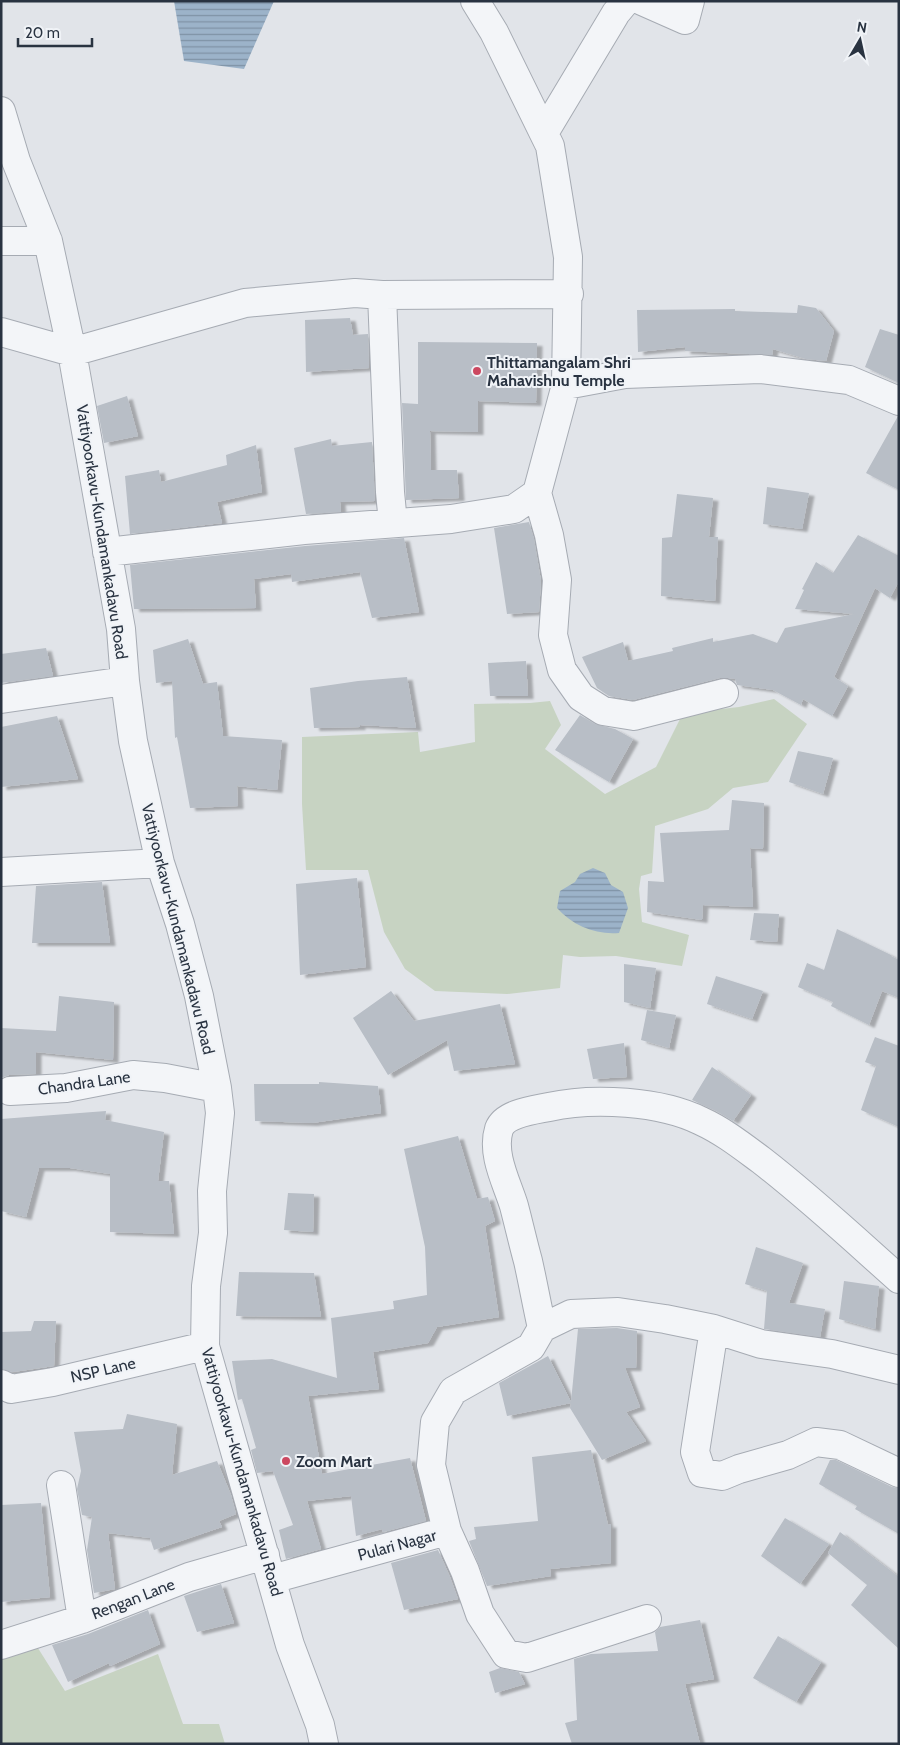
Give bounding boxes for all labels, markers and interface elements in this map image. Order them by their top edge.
scale bar [18,15,91,47]
north arrow [835,15,885,65]
text: N [856,17,868,37]
text: 20 m [25,24,60,42]
place label: Thittamangalam Shri Mahavishnu Temple [487,353,631,390]
marker: Thittamangalam Shri Mahavishnu Temple [471,365,483,377]
street label: Vattiyoorkavu-Kundamankadavu Road [72,403,132,661]
street label: Vattiyoorkavu-Kundamankadavu Road [138,802,218,1056]
street label: Chandra Lane [37,1067,131,1099]
street label: Vattiyoorkavu-Kundamankadavu Road [197,1346,287,1598]
street label: NSP Lane [69,1353,137,1387]
place label: Zoom Mart [296,1452,373,1471]
marker: Zoom Mart [280,1455,292,1467]
street label: Pulari Nagar [356,1525,439,1565]
street label: Rengan Lane [89,1574,177,1624]

